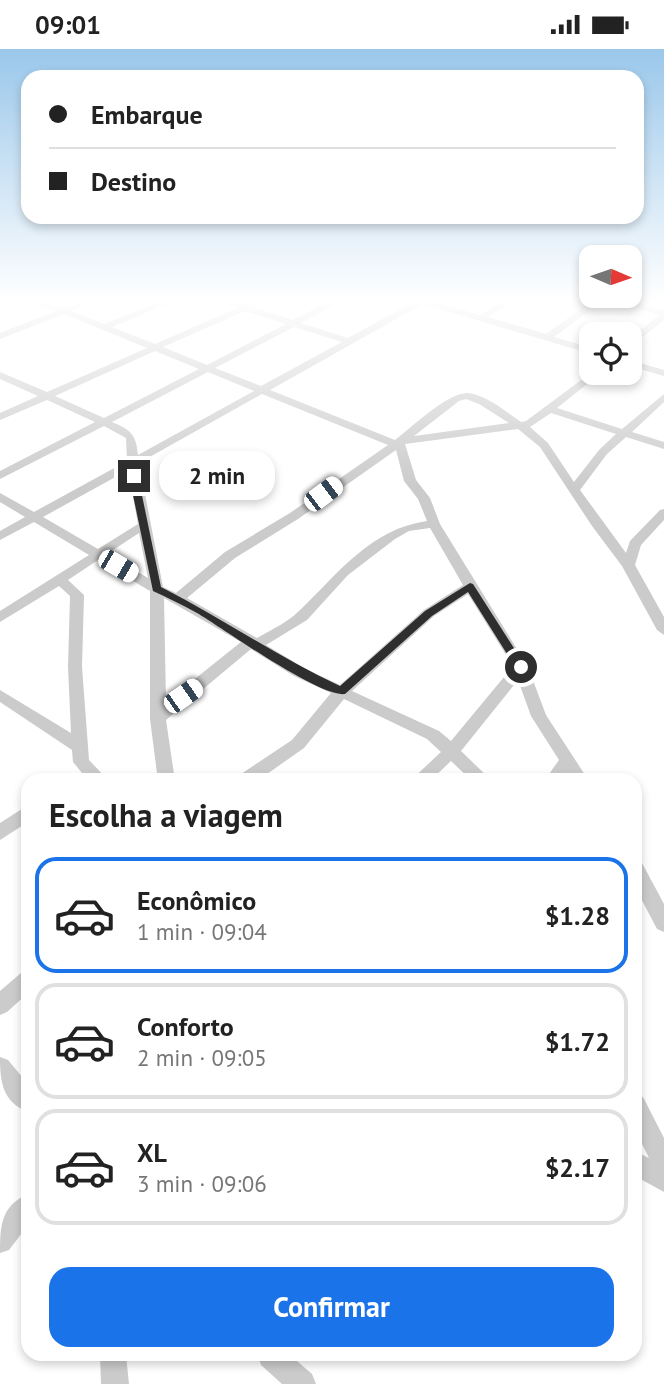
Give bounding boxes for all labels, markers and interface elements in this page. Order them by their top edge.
text: 09:01 [35,8,101,41]
text: Embarque [91,98,203,131]
text: Destino [91,165,176,198]
north arrow [579,245,642,308]
map controls [579,245,642,385]
button: locate [579,322,642,385]
callout: 2 min [158,451,274,501]
route end [118,460,150,492]
text: 2 min [189,461,245,490]
car [300,473,347,515]
car [95,546,142,586]
route start [505,651,537,683]
car [160,675,207,717]
text: Escolha a viagem [49,794,283,836]
icon: car [53,884,116,947]
text: Econômico [137,884,256,917]
text: $1.28 [545,899,610,932]
text: 1 min · 09:04 [137,917,267,946]
icon: car [53,1010,116,1073]
text: Conforto [137,1010,234,1043]
text: $1.72 [545,1025,610,1058]
text: 2 min · 09:05 [137,1043,267,1072]
icon: car [53,1136,116,1199]
text: XL [137,1136,167,1169]
text: $2.17 [545,1151,610,1184]
text: 3 min · 09:06 [137,1169,267,1198]
button: Confirmar [49,1267,614,1347]

